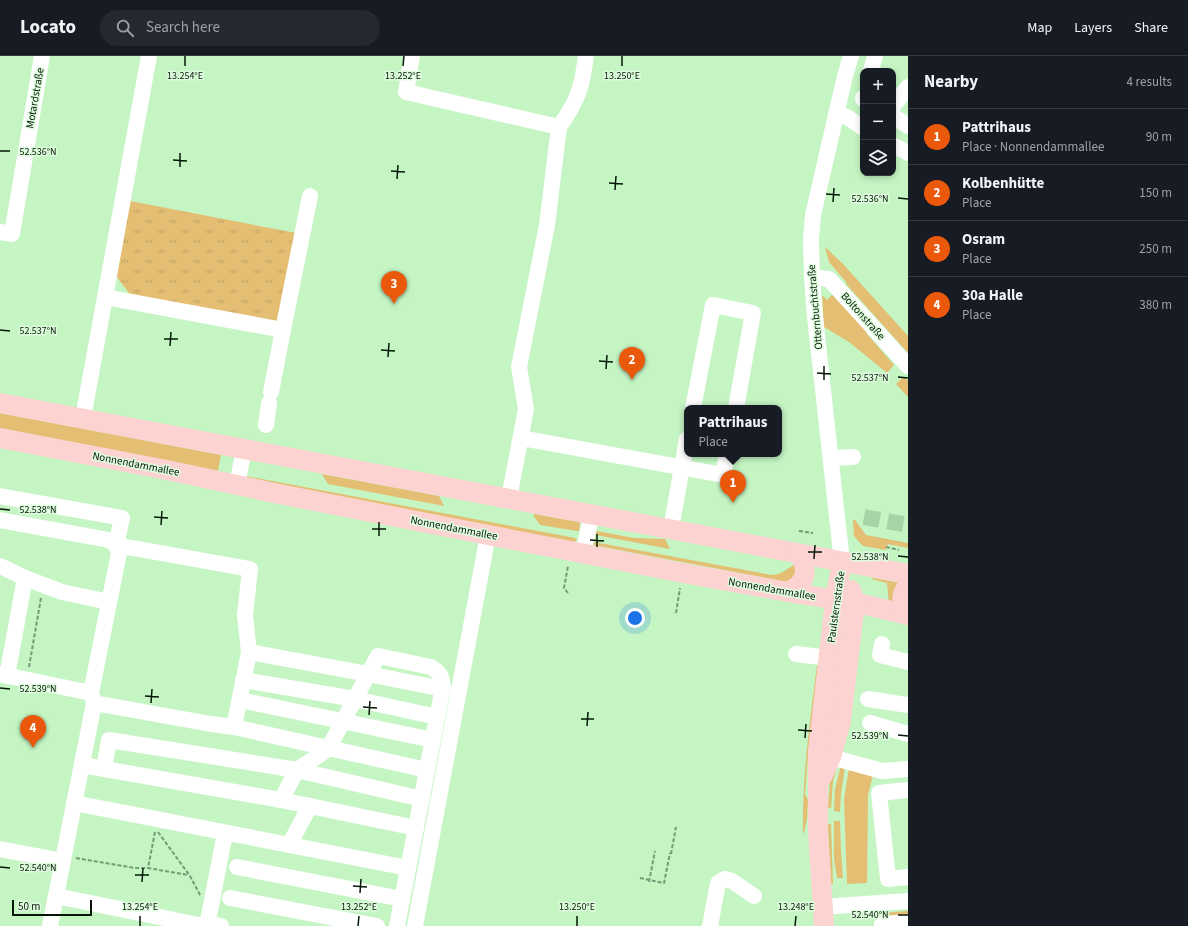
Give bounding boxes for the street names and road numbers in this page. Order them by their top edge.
street label: Motardstraße [22,66,48,130]
street label: Otternbuchtstraße [804,263,826,350]
street label: Boltonstraße [837,289,889,344]
street label: Nonnendammallee [91,448,181,480]
street label: Nonnendammallee [409,512,499,544]
street label: Paulsternstraße [824,570,849,644]
street label: Nonnendammallee [727,574,817,604]

